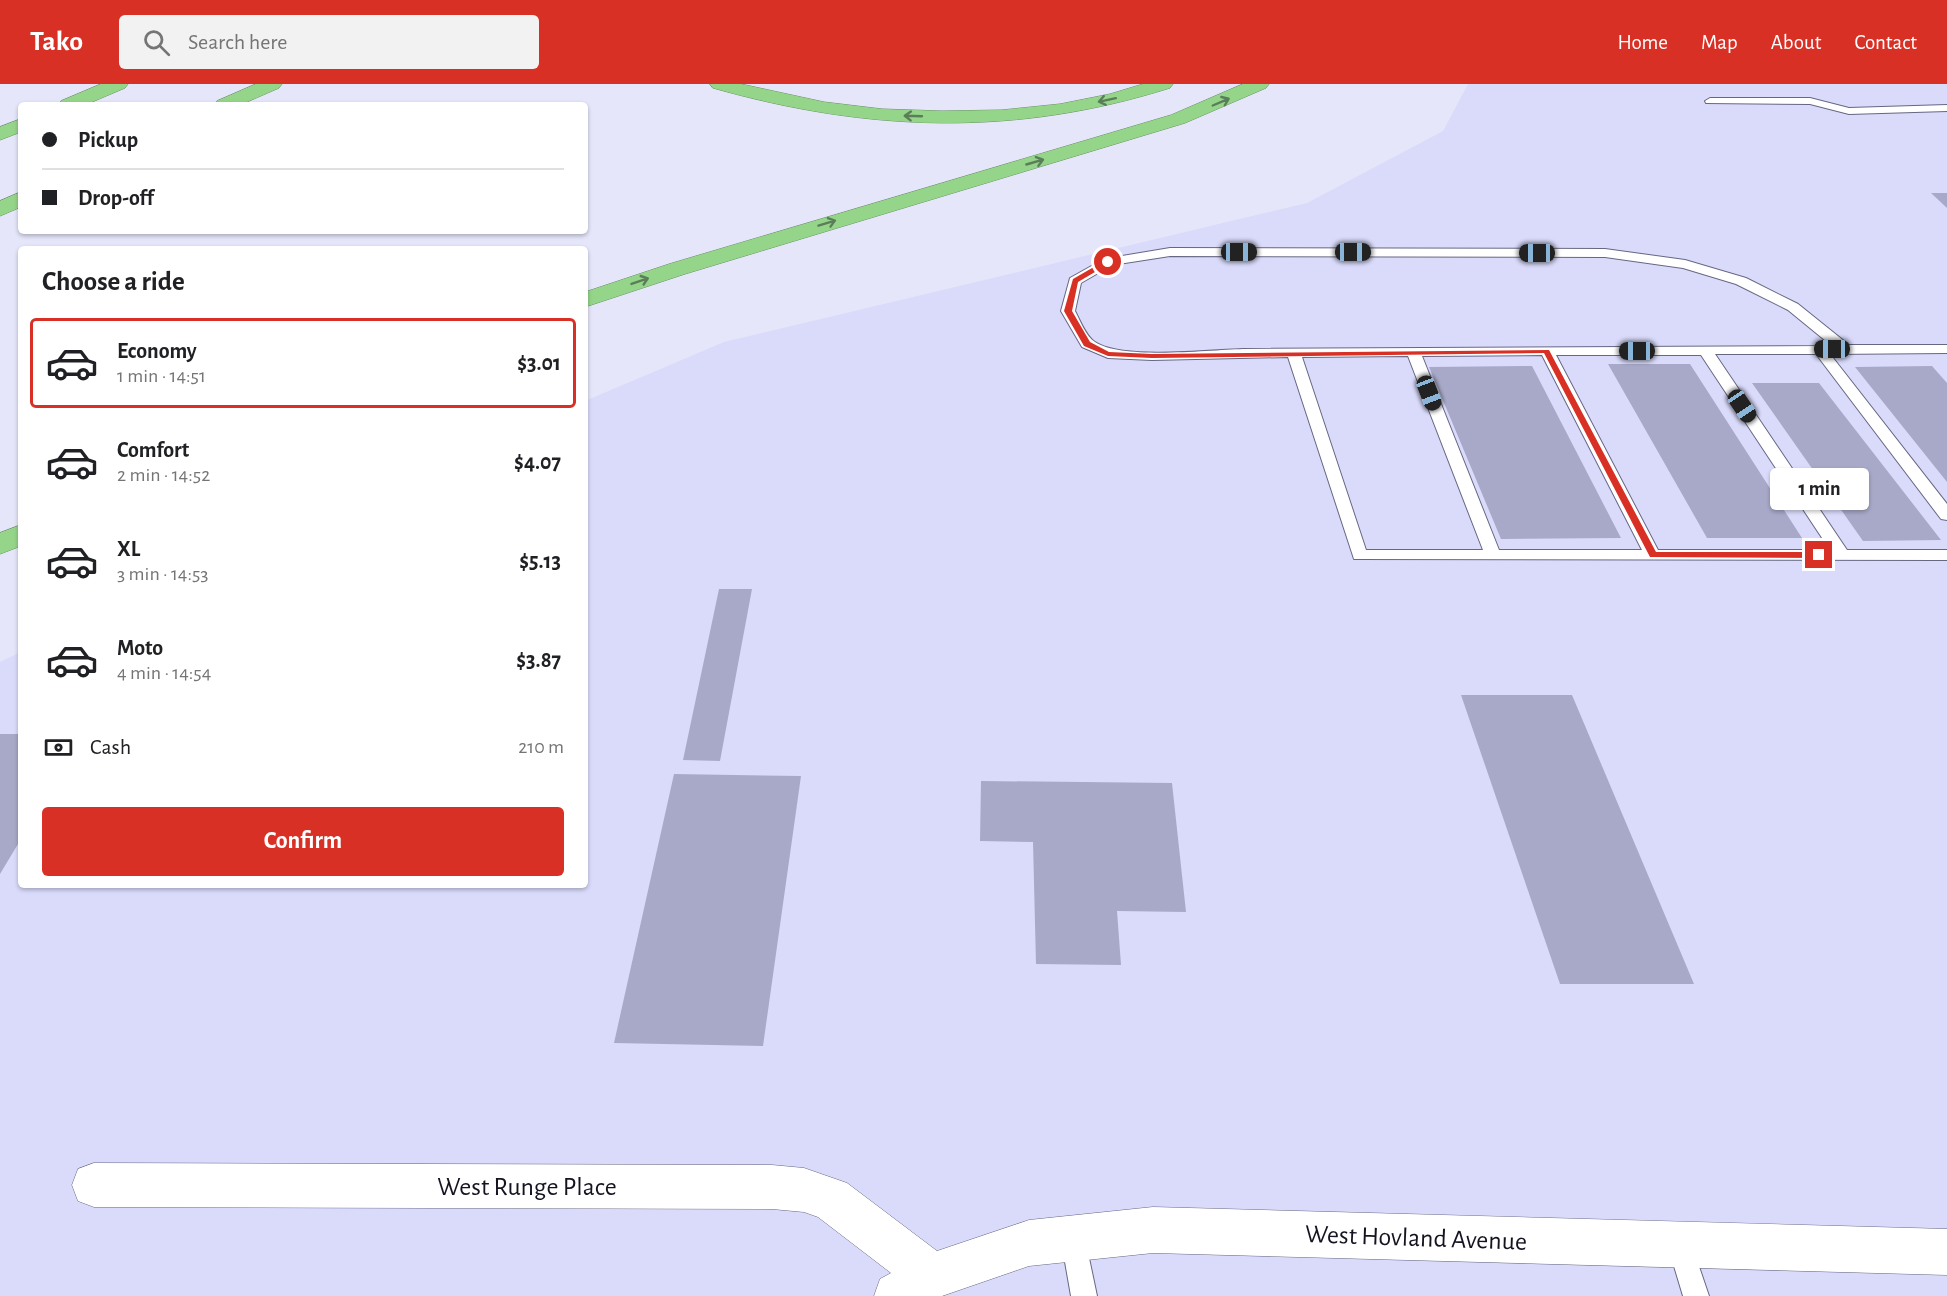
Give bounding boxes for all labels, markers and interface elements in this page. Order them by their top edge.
search box [119,15,539,69]
icon: search [140,26,173,59]
text: Tako [30,28,83,56]
text: Search here [188,31,288,53]
text: Home [1617,32,1668,53]
text: Map [1701,32,1738,53]
text: About [1771,32,1821,53]
text: Contact [1854,32,1917,53]
one-way arrow [1098,94,1117,106]
one-way arrow [1211,96,1229,107]
one-way arrow [904,110,924,122]
text: Pickup [78,129,138,151]
one-way arrow [1025,156,1044,167]
text: Drop-off [78,187,154,209]
one-way arrow [817,217,836,228]
car [1221,243,1257,261]
car [1335,243,1371,261]
car [1519,244,1555,262]
route start [1094,248,1121,275]
text: Choose a ride [42,268,185,295]
one-way arrow [630,275,649,286]
icon: car [45,336,99,390]
text: Economy [117,340,197,362]
car [1814,340,1850,358]
car [1619,342,1655,360]
text: $3.01 [517,352,561,374]
text: 1 min · 14:51 [117,366,206,386]
car [1414,373,1444,413]
car [1724,386,1760,426]
icon: car [45,435,99,489]
text: Comfort [117,439,189,461]
text: $4.07 [514,451,561,473]
text: 2 min · 14:52 [117,465,210,485]
callout: 1 min [1770,468,1868,510]
text: 1 min [1798,479,1841,499]
icon: car [45,534,99,588]
text: XL [117,538,140,560]
route end [1805,541,1832,568]
text: $5.13 [519,550,561,572]
text: 3 min · 14:53 [117,564,209,584]
icon: car [45,633,99,687]
text: Moto [117,637,163,659]
text: $3.87 [516,649,561,671]
text: 4 min · 14:54 [117,663,211,683]
icon: cash [42,731,75,764]
text: Cash [90,736,131,758]
text: 210 m [518,737,564,757]
button: Confirm [42,807,564,876]
street label: West Runge Place [437,1174,617,1200]
street label: West Hovland Avenue [1305,1221,1527,1255]

